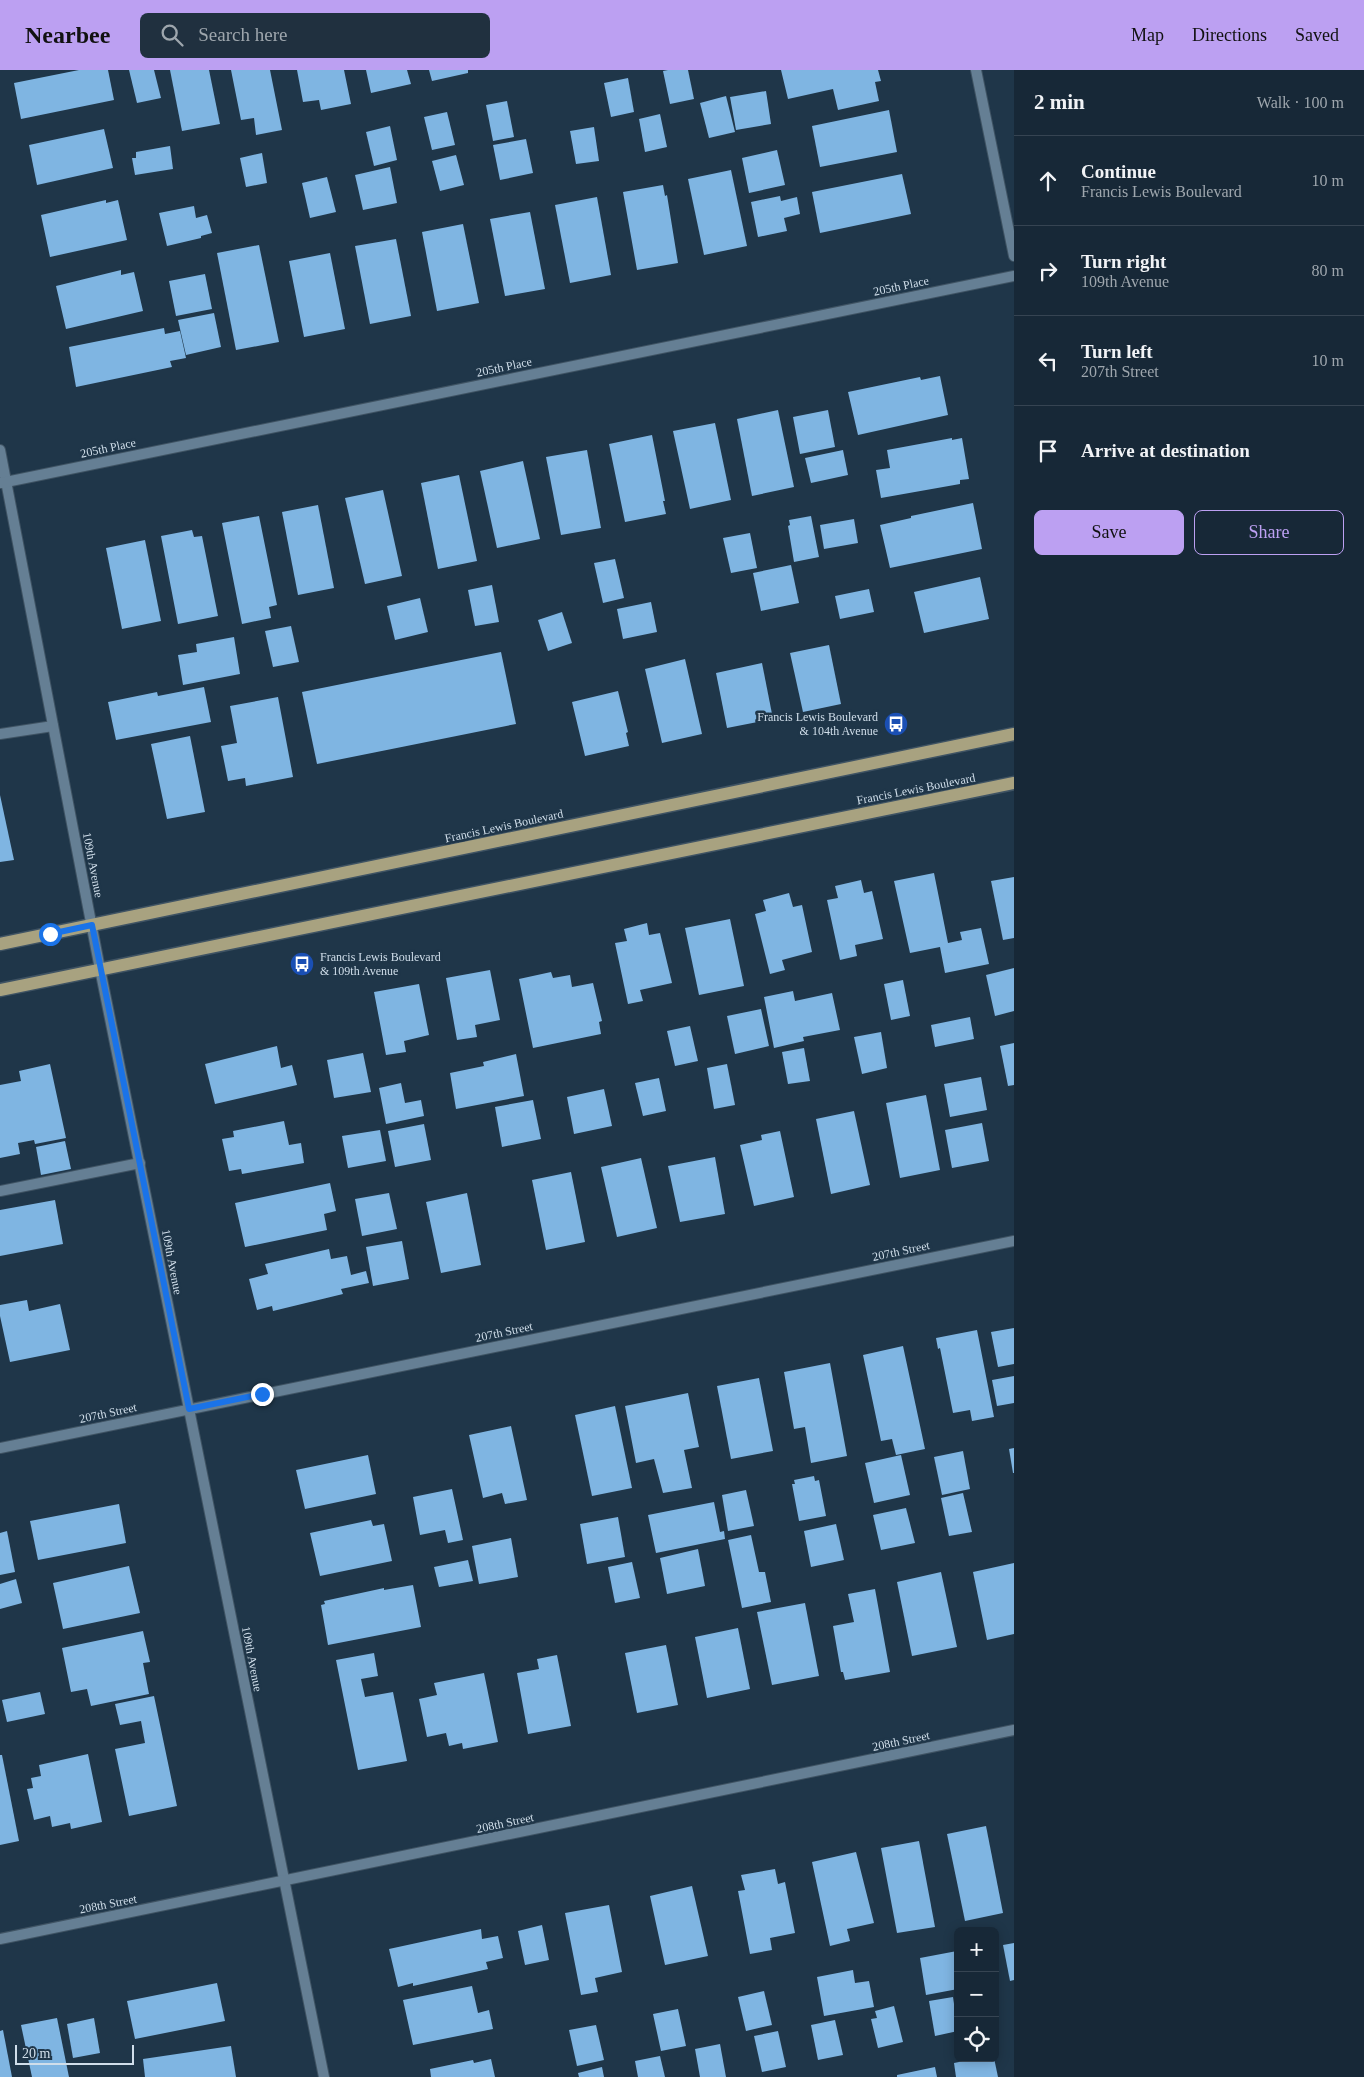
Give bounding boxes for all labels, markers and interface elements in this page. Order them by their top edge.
search box [140,13,490,58]
icon: search [158,21,186,49]
text: Nearbee [25,22,110,48]
text: Search here [198,24,287,45]
text: Map [1131,25,1164,45]
text: Directions [1192,25,1267,45]
text: Saved [1295,25,1339,45]
text: 2 min [1034,90,1085,114]
text: Walk · 100 m [1257,94,1344,111]
text: Continue [1081,161,1156,182]
icon: ahead [1034,167,1062,195]
text: 10 m [1312,172,1344,189]
text: Francis Lewis Boulevard [1081,183,1242,200]
text: Turn right [1081,251,1166,272]
icon: right [1034,257,1062,285]
text: 80 m [1312,262,1344,279]
street label: 205th Place [872,273,930,299]
text: 109th Avenue [1081,273,1169,290]
text: Turn left [1081,341,1153,362]
icon: left [1034,347,1062,375]
text: 10 m [1312,352,1344,369]
street label: 205th Place [475,354,533,380]
text: 207th Street [1081,363,1159,380]
street label: 205th Place [79,435,137,461]
icon: arrive [1034,437,1062,465]
text: Arrive at destination [1081,440,1250,461]
button: Save [1034,510,1184,555]
button: Share [1194,510,1344,555]
place label: Francis Lewis Boulevard & 104th Avenue [757,710,878,738]
bus stop icon: Francis Lewis Boulevard & 104th Avenue [883,711,909,737]
street label: Francis Lewis Boulevard [855,771,977,807]
street label: Francis Lewis Boulevard [444,807,564,845]
street label: 109th Avenue [80,831,106,899]
route start [39,923,62,946]
place label: Francis Lewis Boulevard & 109th Avenue [320,950,441,978]
bus stop icon: Francis Lewis Boulevard & 109th Avenue [289,951,315,977]
street label: 109th Avenue [159,1228,185,1296]
street label: 207th Street [871,1238,932,1264]
street label: 207th Street [474,1319,535,1345]
route end [251,1383,274,1406]
street label: 207th Street [78,1400,139,1426]
street label: 109th Avenue [239,1625,265,1693]
street label: 208th Street [871,1728,932,1754]
street label: 208th Street [475,1810,536,1836]
street label: 208th Street [78,1891,139,1916]
map controls [954,1927,999,2062]
button: + [954,1927,999,1972]
button: − [954,1972,999,2017]
button: locate [954,2017,999,2062]
scale bar [15,2042,134,2065]
text: 20 m [22,2046,50,2061]

